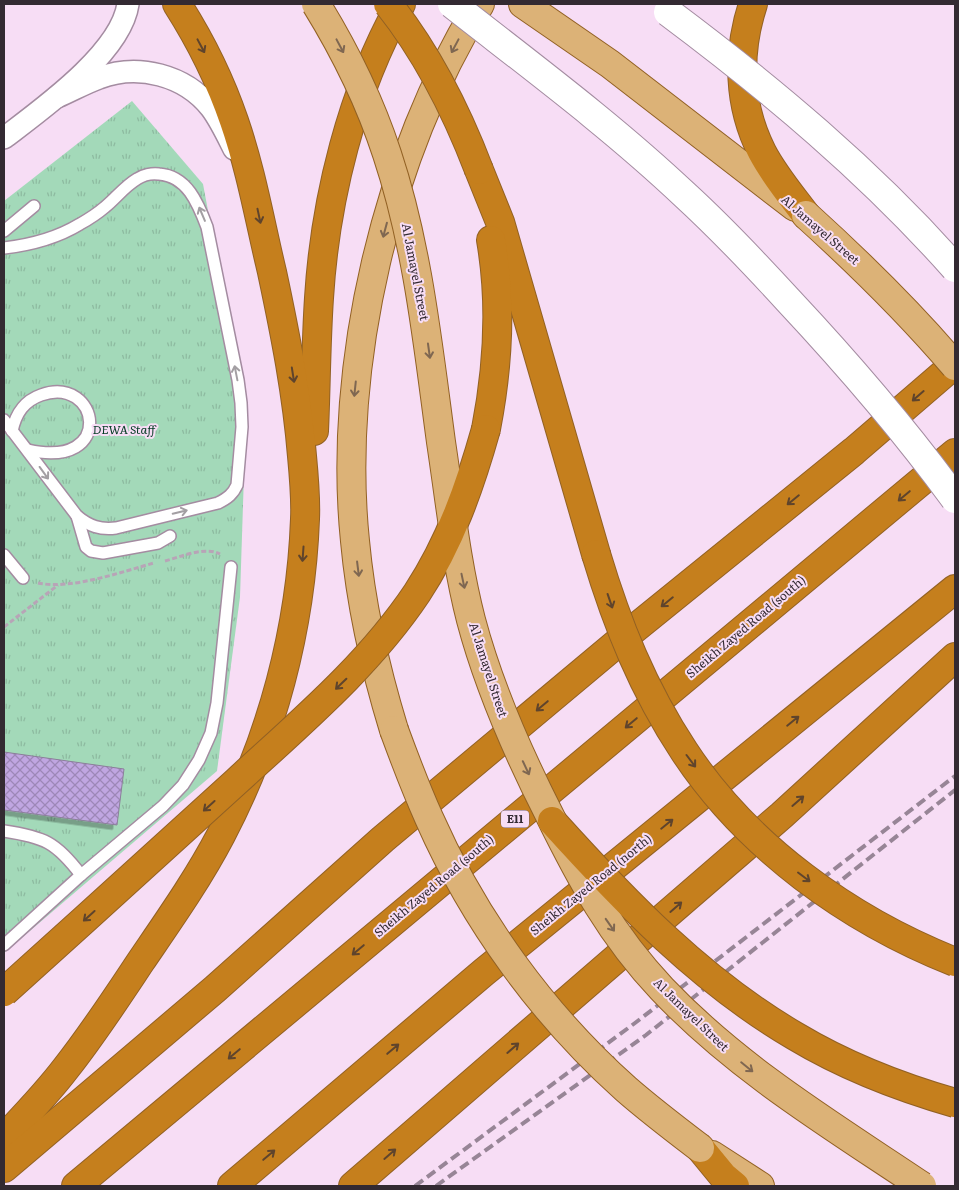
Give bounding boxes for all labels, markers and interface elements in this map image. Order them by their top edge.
one-way arrow [197,38,206,53]
one-way arrow [336,38,345,53]
one-way arrow [450,38,460,53]
street label: Al Jamayel Street [778,190,864,268]
one-way arrow [196,207,206,222]
one-way arrow [255,207,264,223]
one-way arrow [380,221,389,237]
street label: Al Jamayel Street [398,222,434,322]
one-way arrow [424,343,434,359]
one-way arrow [231,365,241,381]
one-way arrow [288,366,298,382]
one-way arrow [351,381,360,397]
one-way arrow [912,390,925,402]
park label: DEWA Staff [92,420,157,438]
one-way arrow [39,466,50,479]
one-way arrow [898,490,911,501]
one-way arrow [787,495,800,506]
one-way arrow [171,507,187,516]
one-way arrow [298,546,307,562]
one-way arrow [353,561,363,577]
street label: Sheikh Zayed Road (south) [682,571,809,682]
one-way arrow [458,573,468,589]
one-way arrow [606,592,615,608]
one-way arrow [661,597,674,608]
street label: Al Jamayel Street [465,620,513,720]
one-way arrow [335,678,347,690]
one-way arrow [536,700,549,711]
one-way arrow [786,716,799,727]
one-way arrow [625,717,638,728]
one-way arrow [686,754,696,768]
one-way arrow [521,760,531,775]
one-way arrow [792,795,805,807]
one-way arrow [202,800,215,812]
road number: E11 [501,811,529,828]
one-way arrow [660,818,673,829]
street label: Sheikh Zayed Road (north) [526,829,655,939]
street label: Sheikh Zayed Road (south) [370,830,497,941]
one-way arrow [797,871,810,882]
one-way arrow [669,902,682,913]
one-way arrow [82,910,95,922]
one-way arrow [605,918,615,932]
one-way arrow [352,944,365,955]
street label: Al Jamayel Street [650,974,734,1055]
one-way arrow [506,1043,519,1054]
one-way arrow [386,1044,399,1055]
one-way arrow [228,1048,241,1059]
one-way arrow [740,1061,753,1072]
one-way arrow [262,1149,275,1160]
one-way arrow [384,1149,397,1160]

